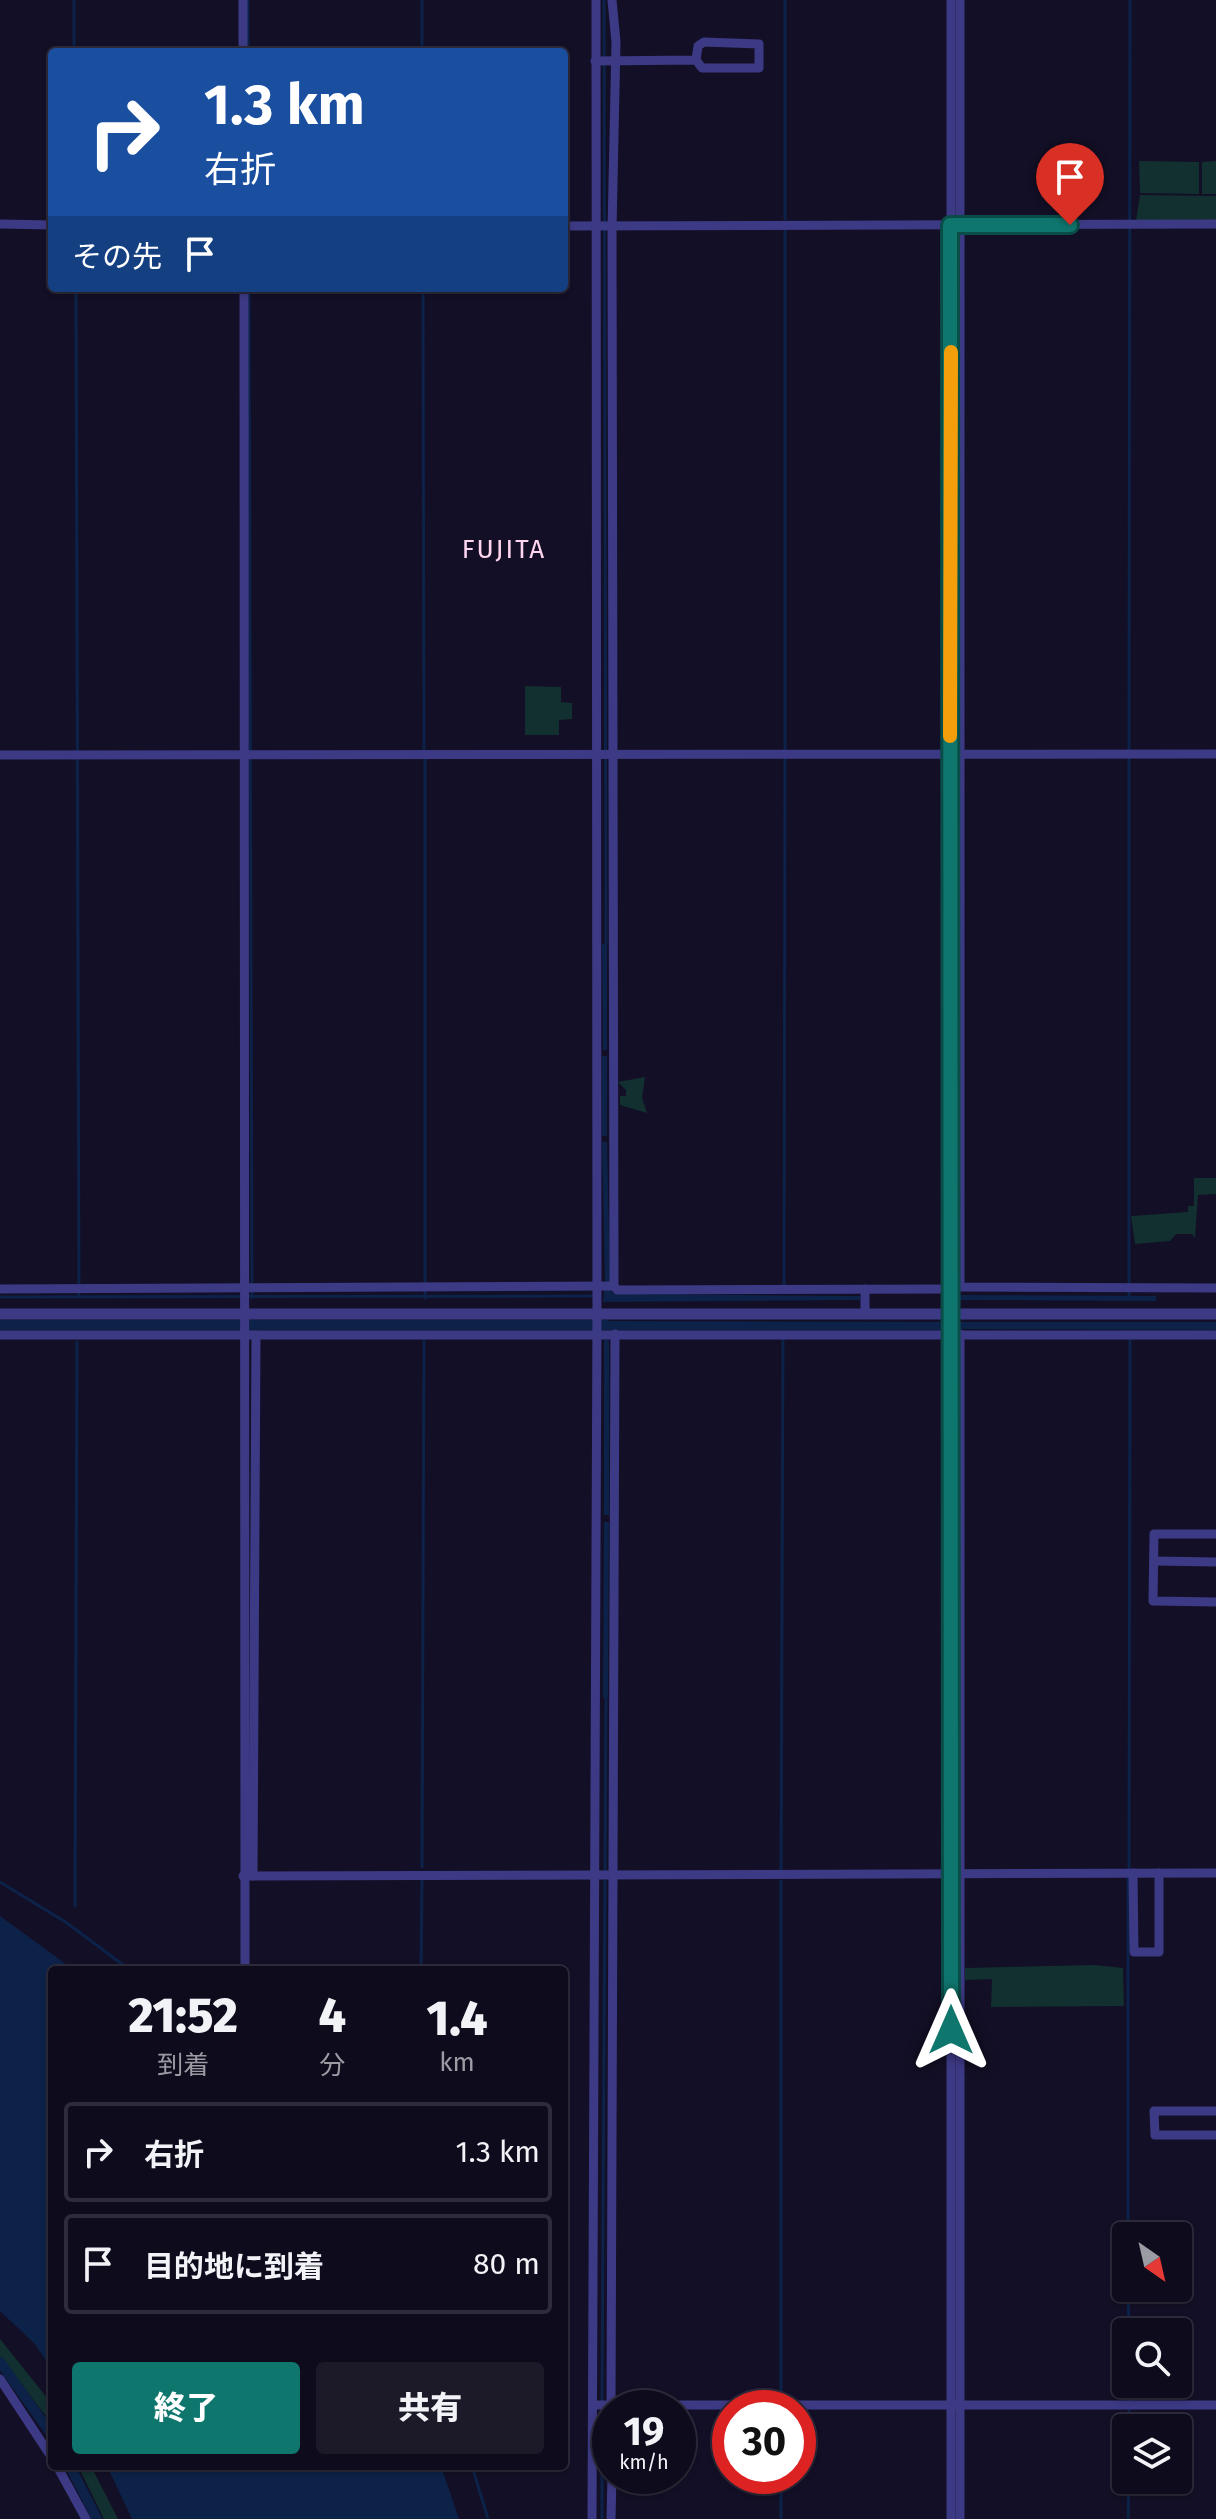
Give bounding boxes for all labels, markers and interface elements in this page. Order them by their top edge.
text: 1.3 km [204,72,365,139]
icon: right [72,80,176,184]
pin [1036,143,1104,225]
text: 右折 [204,148,276,192]
icon: arrive [1048,155,1092,199]
icon: arrive [178,232,222,276]
text: その先 [72,239,162,275]
district label: FUJITA [462,534,546,565]
text: 21:52 [129,1987,238,2045]
text: 4 [318,1987,346,2045]
position arrow [909,1988,993,2072]
text: 1.4 [427,1990,487,2048]
text: km [439,2047,475,2078]
text: 到着 [157,2050,209,2081]
text: 分 [319,2050,345,2081]
icon: right [76,2130,120,2174]
text: 1.3 km [456,2134,540,2170]
text: 右折 [144,2137,204,2173]
north arrow [1112,2222,1192,2302]
map controls [1112,2222,1192,2494]
icon: arrive [76,2242,120,2286]
text: 80 m [473,2246,540,2282]
text: 目的地に到着 [144,2249,324,2285]
button: search [1112,2318,1192,2398]
button: 終了 [72,2362,300,2454]
button: 共有 [316,2362,544,2454]
speed limit sign: 30 [712,2390,816,2494]
text: 19 [624,2408,664,2456]
button: layers [1112,2414,1192,2494]
text: km/h [619,2450,669,2474]

